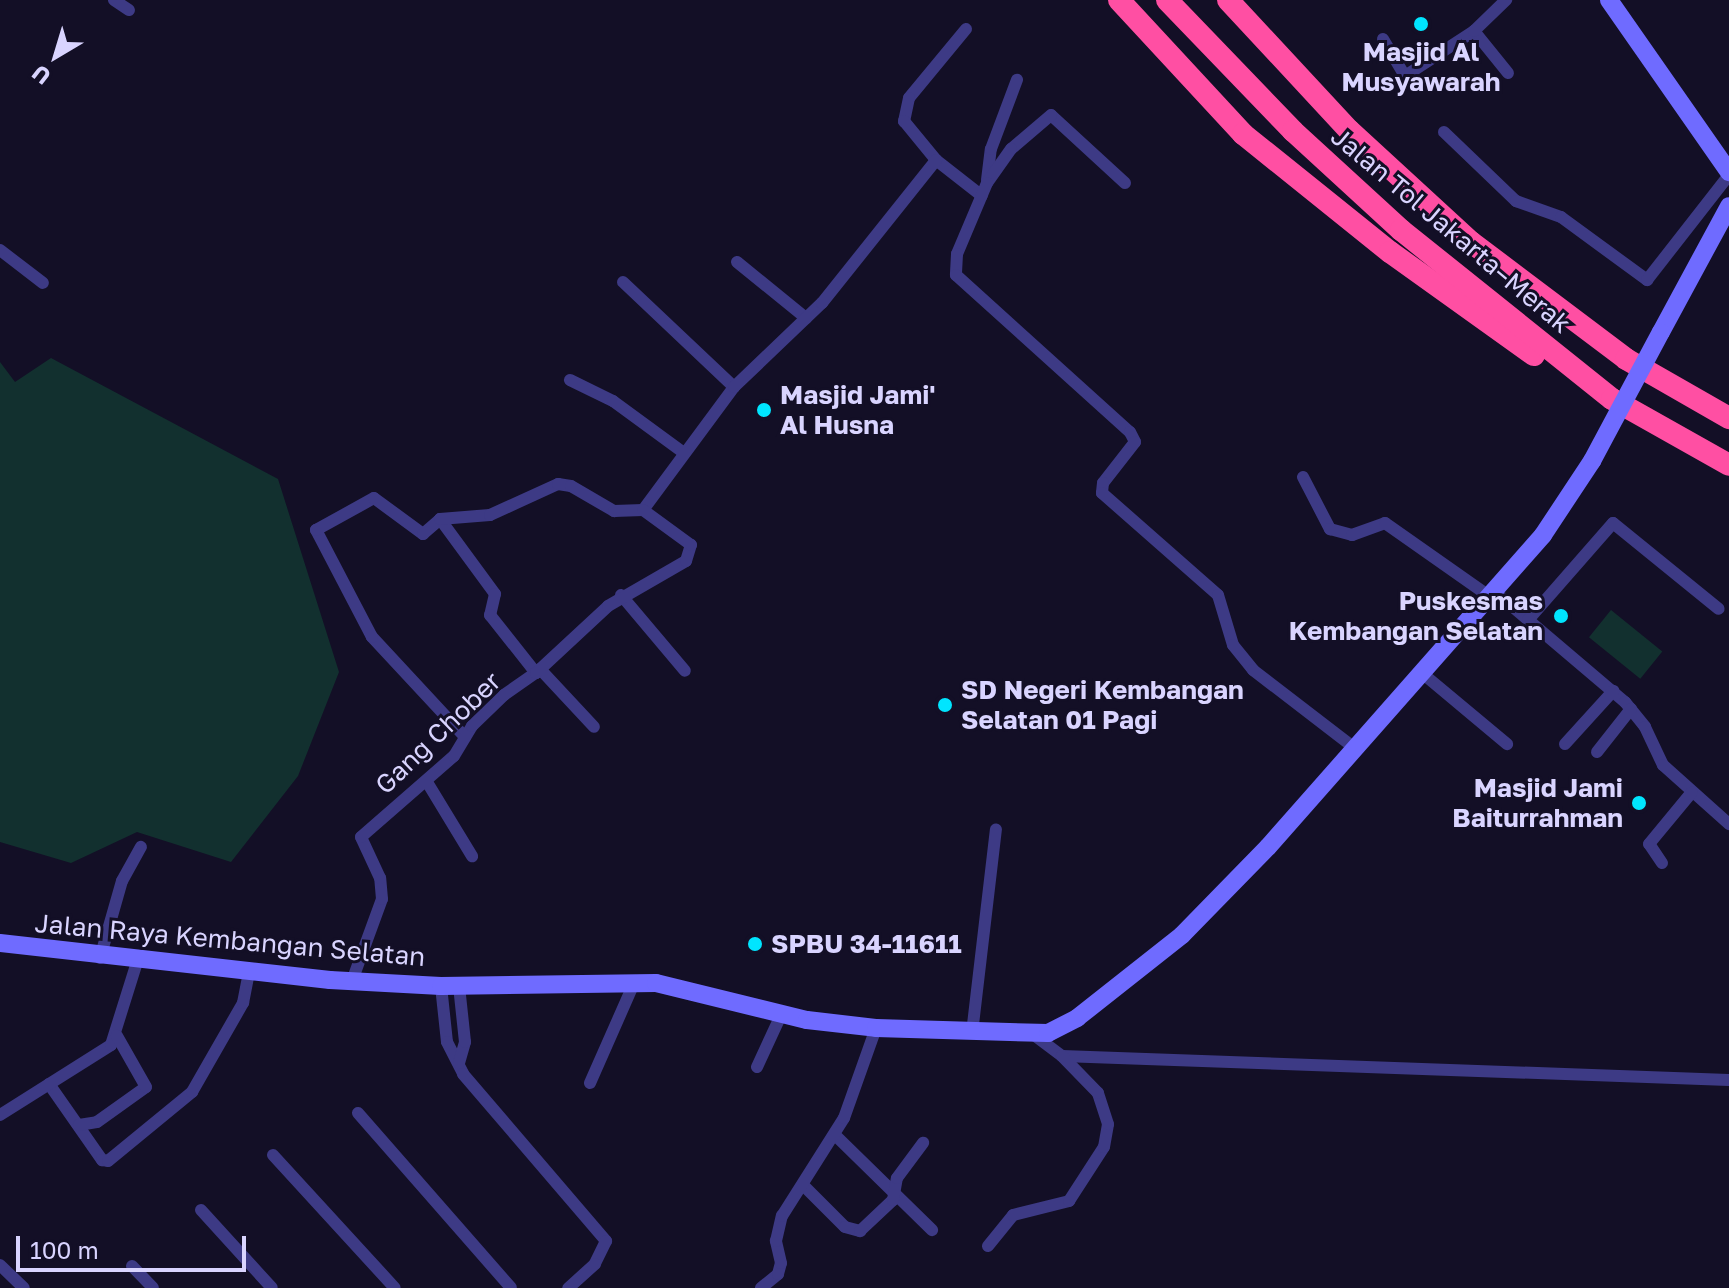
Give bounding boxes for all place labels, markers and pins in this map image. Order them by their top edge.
marker: Masjid Al Musyawarah [1412,15,1430,33]
place label: Masjid Al Musyawarah [1341,36,1501,98]
place label: Masjid Jami' Al Husna [780,379,936,440]
marker: Masjid Jami' Al Husna [755,401,773,419]
place label: Puskesmas Kembangan Selatan [1289,585,1543,646]
marker: Puskesmas Kembangan Selatan [1550,605,1572,627]
place label: SD Negeri Kembangan Selatan 01 Pagi [961,674,1244,736]
marker: SD Negeri Kembangan Selatan 01 Pagi [936,696,954,714]
place label: Masjid Jami Baiturrahman [1452,772,1623,834]
marker: Masjid Jami Baiturrahman [1630,794,1648,812]
place label: SPBU 34-11611 [771,928,962,960]
marker: SPBU 34-11611 [746,935,764,953]

